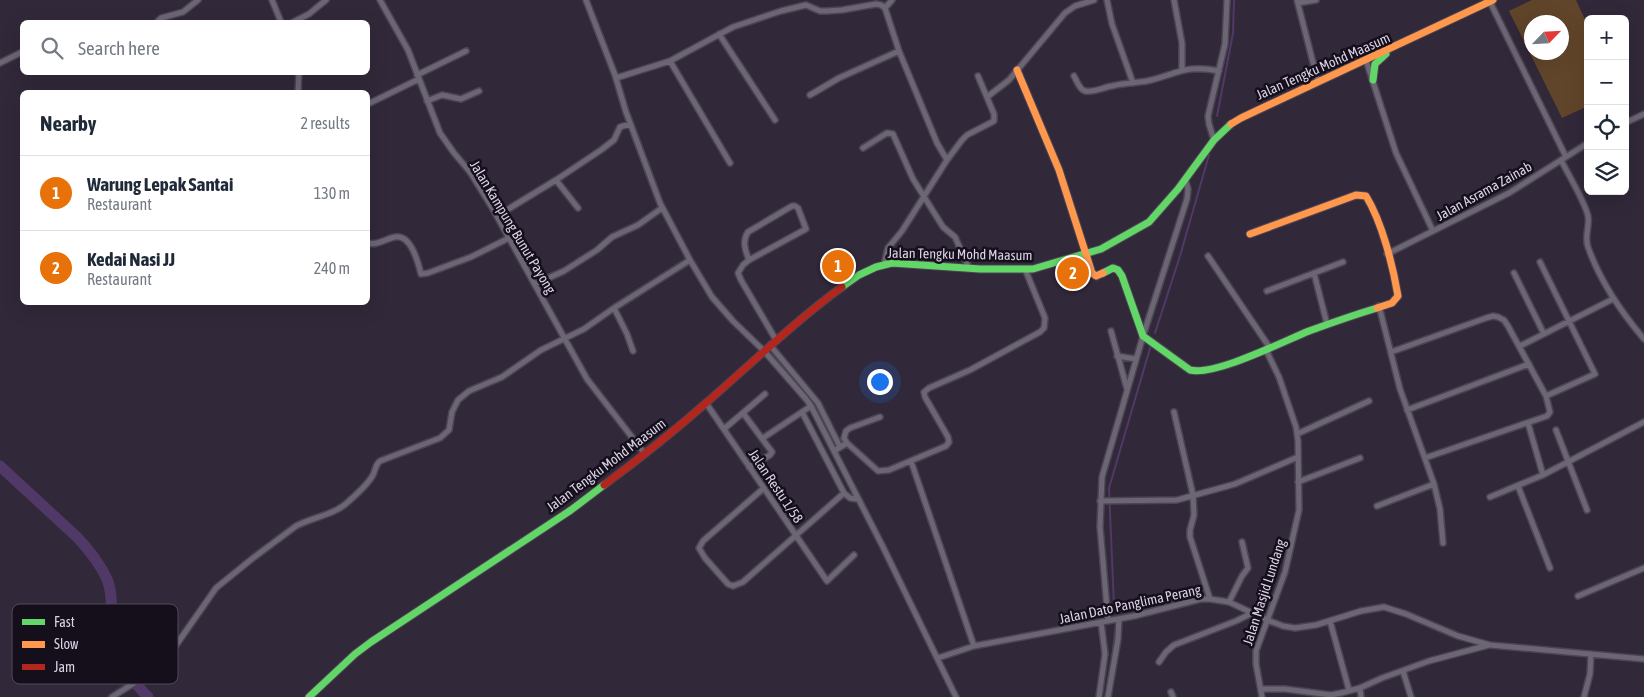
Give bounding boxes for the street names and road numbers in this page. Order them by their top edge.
street label: Jalan Tengku Mohd Maasum [1254,29,1392,103]
street label: Jalan Kampung Bunut Payong [467,158,559,296]
street label: Jalan Asrama Zainab [1434,158,1535,224]
street label: Jalan Tengku Mohd Maasum [888,245,1032,263]
street label: Jalan Tengku Mohd Maasum [543,415,669,515]
street label: Jalan Restu 1/58 [745,446,807,526]
street label: Jalan Masjid Lundang [1239,537,1289,647]
street label: Jalan Dato Panglima Perang [1058,581,1202,627]

